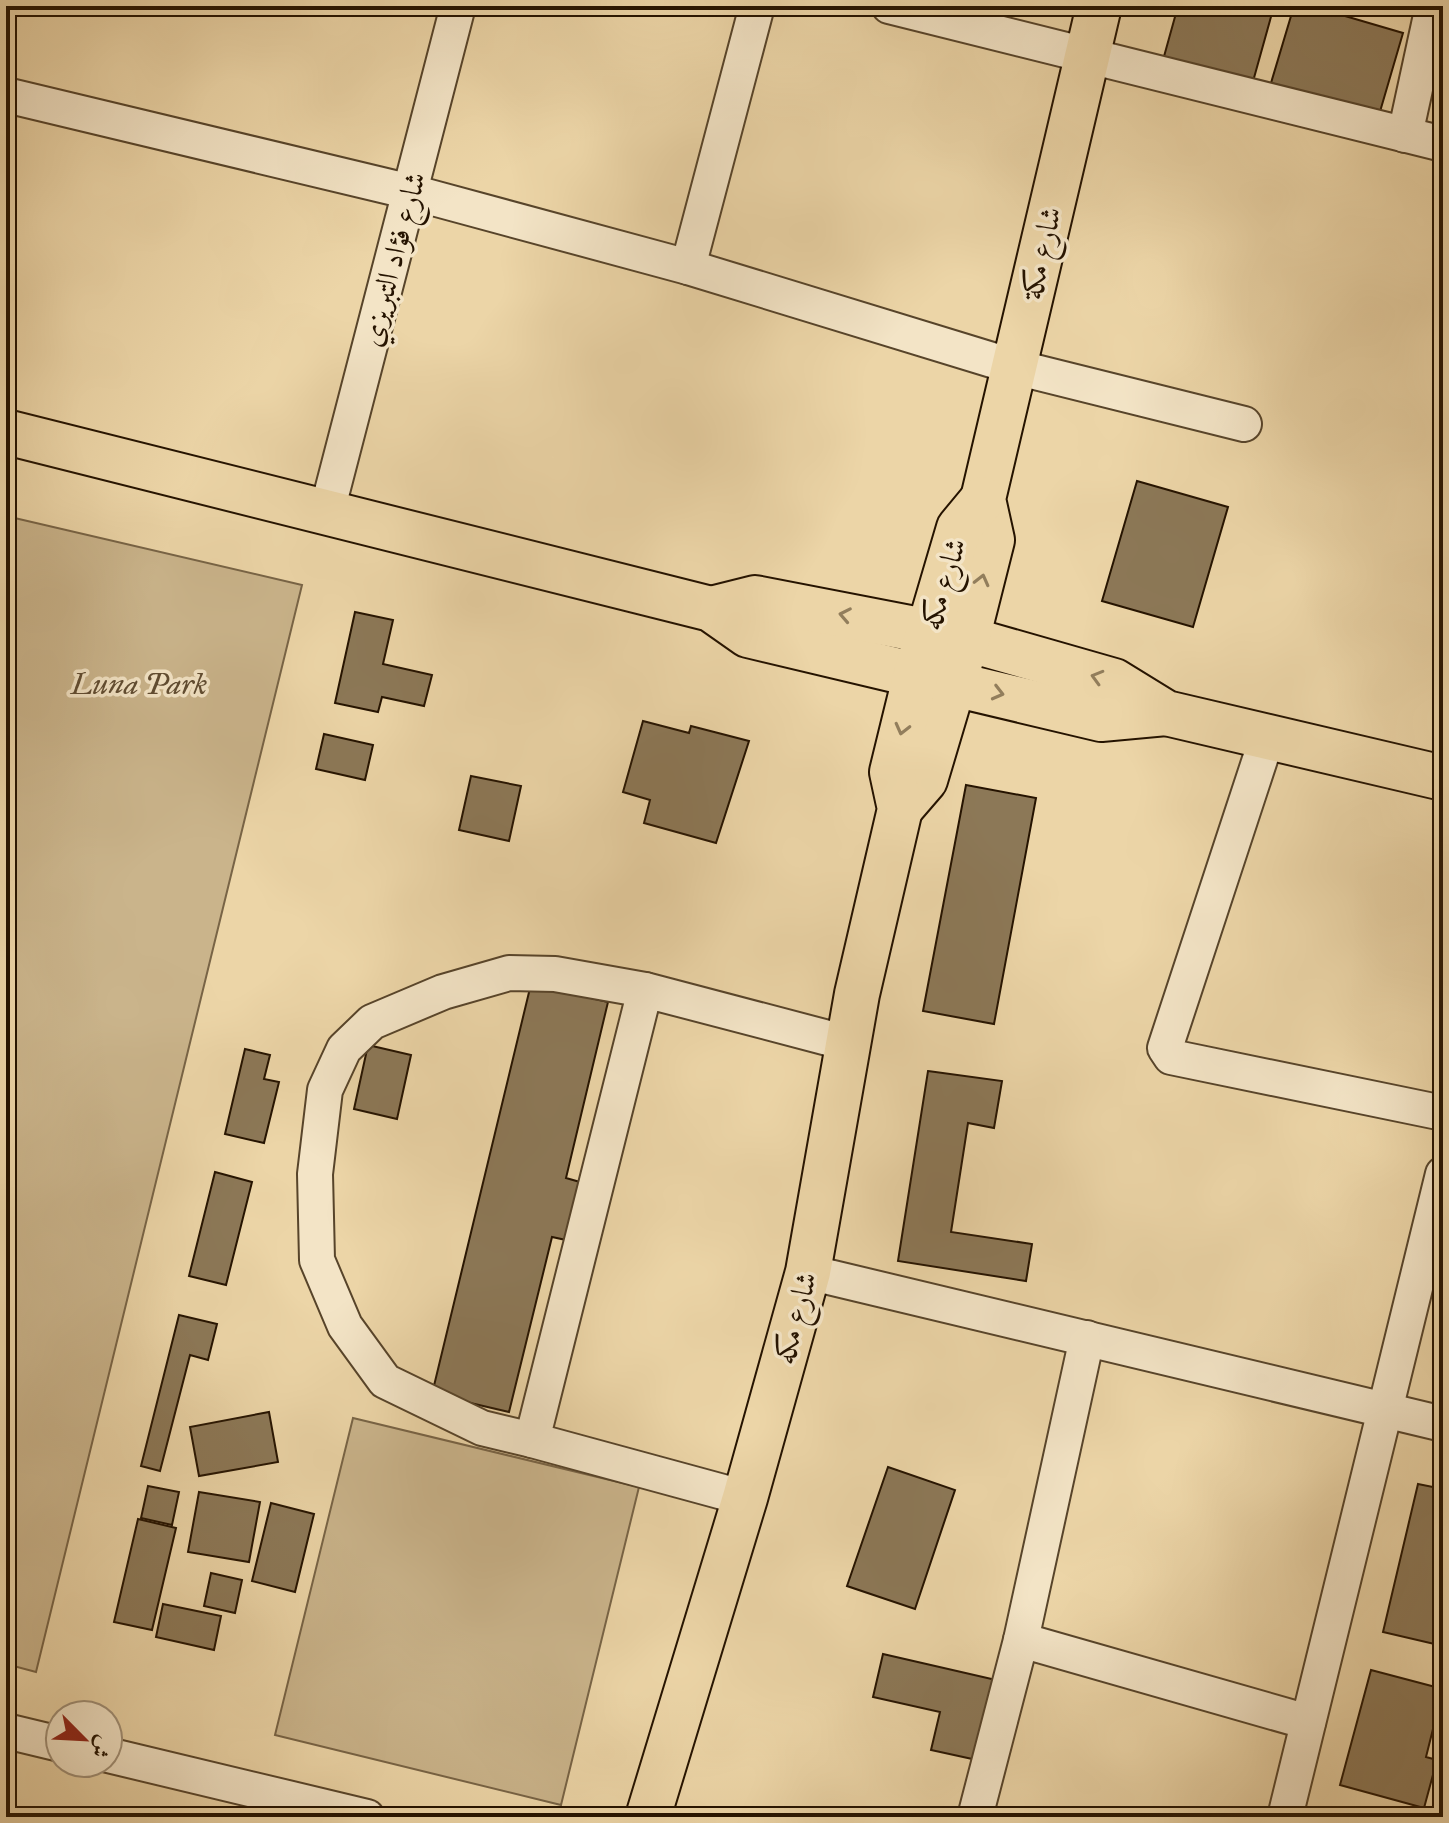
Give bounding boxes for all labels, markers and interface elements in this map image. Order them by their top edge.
street label: شارع فؤاد التبريزي [352,168,440,352]
street label: شارع مكة [1012,203,1076,306]
street label: شارع مكه [912,534,981,636]
one-way arrow [972,574,989,588]
one-way arrow [838,607,851,624]
park label: Luna Park [69,666,207,702]
one-way arrow [1091,670,1104,686]
one-way arrow [990,684,1004,701]
one-way arrow [895,721,912,735]
street label: شارع مكه [765,1268,831,1370]
north arrow [44,1699,124,1779]
text: ش [85,1731,119,1762]

